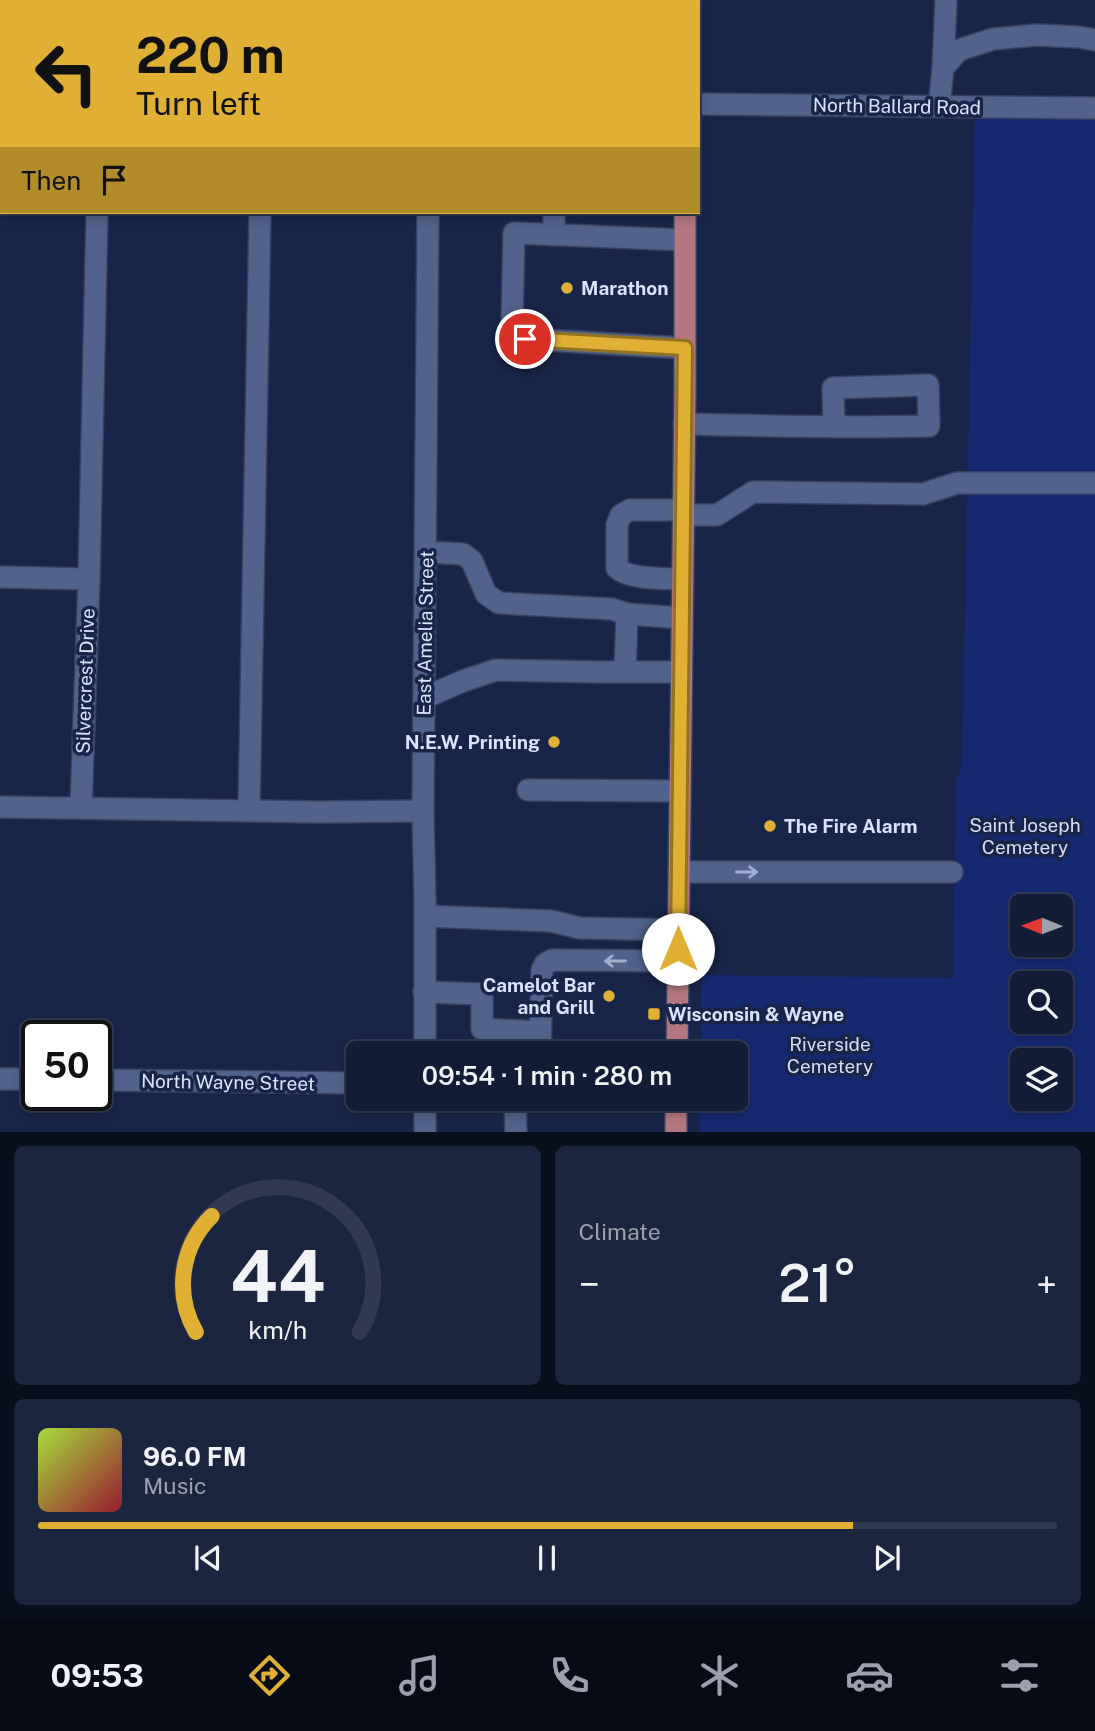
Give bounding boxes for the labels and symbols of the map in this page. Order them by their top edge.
street label: North Ballard Road [813,94,981,118]
place label: Marathon [581,277,669,299]
marker: Marathon [559,280,575,296]
pin [495,309,555,369]
street label: East Amelia Street [413,550,437,716]
street label: Silvercrest Drive [71,608,99,754]
place label: N.E.W. Printing [405,731,540,753]
marker: N.E.W. Printing [546,734,562,750]
park label: Saint Joseph Cemetery [969,814,1081,858]
place label: The Fire Alarm [784,815,917,837]
marker: The Fire Alarm [762,818,778,834]
one-way arrow [736,865,759,879]
north arrow [1010,894,1073,957]
position arrow [641,912,715,986]
one-way arrow [604,954,627,967]
place label: Camelot Bar and Grill [483,974,595,1018]
marker: Camelot Bar and Grill [601,988,617,1004]
place label: Wisconsin & Wayne [668,1003,844,1025]
marker: Wisconsin & Wayne [646,1006,662,1022]
speed limit sign: 50 [21,1020,112,1111]
park label: Riverside Cemetery [787,1033,873,1077]
street label: North Wayne Street [141,1069,315,1095]

